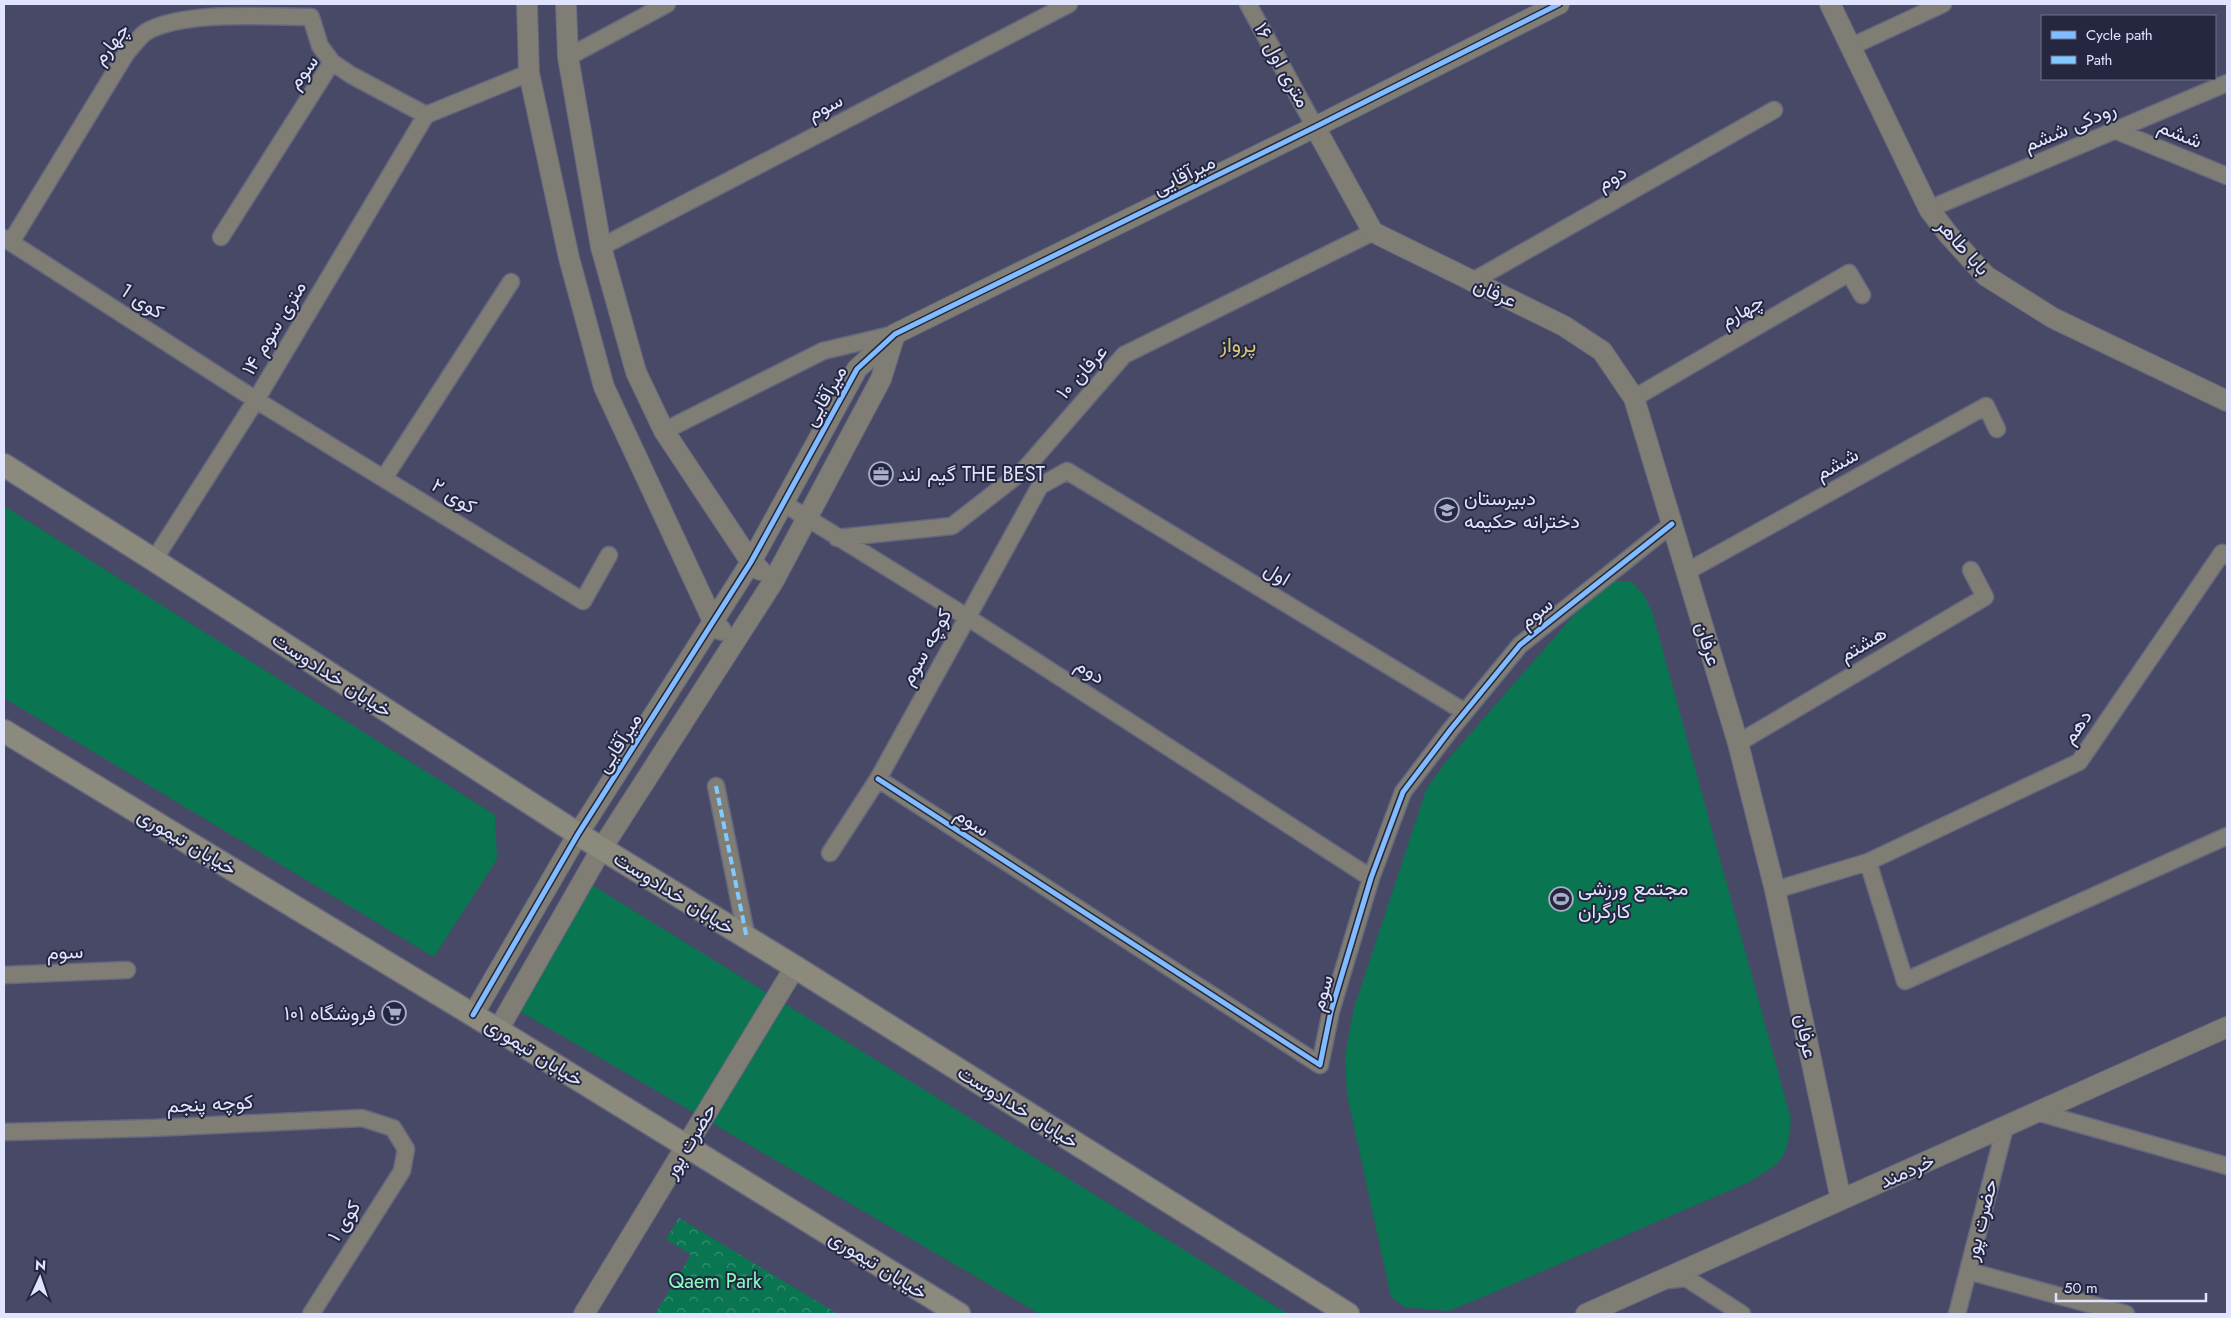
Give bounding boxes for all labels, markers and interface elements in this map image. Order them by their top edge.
legend [2041,15,2216,80]
street label: چهارم [85,17,137,71]
street label: ۱۶ متری اول [1247,17,1317,113]
text: Cycle path [2086,24,2153,46]
street label: سوم [280,49,326,95]
text: Path [2086,49,2112,71]
street label: سوم [802,86,848,128]
street label: رودکی ششم [2019,95,2121,159]
street label: ششم [2154,112,2206,156]
street label: میرآقایی [1148,147,1220,203]
street label: دوم [1592,158,1632,198]
street label: بابا طاهر [1929,211,1997,282]
street label: عرفان [1469,271,1521,315]
street label: ۱۴ متری سوم [234,275,314,381]
street label: کوی 1 [114,276,170,326]
street label: چهارم [1715,287,1769,335]
district label: پرواز [1219,330,1256,360]
street label: عرفان ۱۰ [1050,338,1114,406]
street label: میرآقایی [796,360,854,432]
street label: ششم [1810,440,1864,488]
place label: گیم لند THE BEST [898,460,1046,489]
office icon: گیم لند THE BEST [868,461,894,487]
street label: کوی ۲ [426,471,482,521]
place label: دبیرستان دخترانه حکیمه [1464,484,1580,536]
school or university icon: دبیرستان دخترانه حکیمه [1434,497,1460,523]
street label: اول [1258,555,1296,593]
street label: سوم [1513,590,1559,636]
street label: کوچه سوم [893,603,959,691]
street label: عرفان [1688,618,1728,670]
street label: هشتم [1834,619,1892,669]
street label: خیابان خدادوست [266,625,398,725]
street label: دوم [1069,651,1111,691]
street label: دهم [2055,704,2099,750]
street label: میرآقایی [589,707,649,779]
street label: سوم [949,800,995,844]
street label: خیابان تیموری [132,801,242,883]
street label: خیابان خدادوست [608,844,740,942]
place label: مجتمع ورزشی کارگران [1578,874,1688,926]
sports icon: مجتمع ورزشی کارگران [1548,886,1574,912]
street label: سوم [46,937,84,967]
street label: سوم [1303,971,1341,1015]
place label: فروشگاه ۱۰۱ [284,999,376,1028]
supermarket icon: فروشگاه ۱۰۱ [381,1000,407,1026]
street label: خیابان تیموری [479,1010,589,1094]
street label: عرفان [1787,1011,1825,1061]
street label: خیابان خدادوست [952,1058,1084,1156]
street label: کوچه پنجم [166,1087,254,1121]
street label: حضرت پور [656,1098,724,1185]
street label: خردمند [1875,1146,1939,1196]
street label: حضرت پور [1957,1176,2005,1265]
street label: کوی ۱ [320,1195,368,1247]
street label: خیابان تیموری [823,1223,933,1307]
north arrow [15,1253,65,1303]
text: N [35,1255,47,1275]
park label: Qaem Park [669,1267,762,1296]
scale bar [2056,1270,2206,1302]
text: 50 m [2064,1277,2098,1299]

